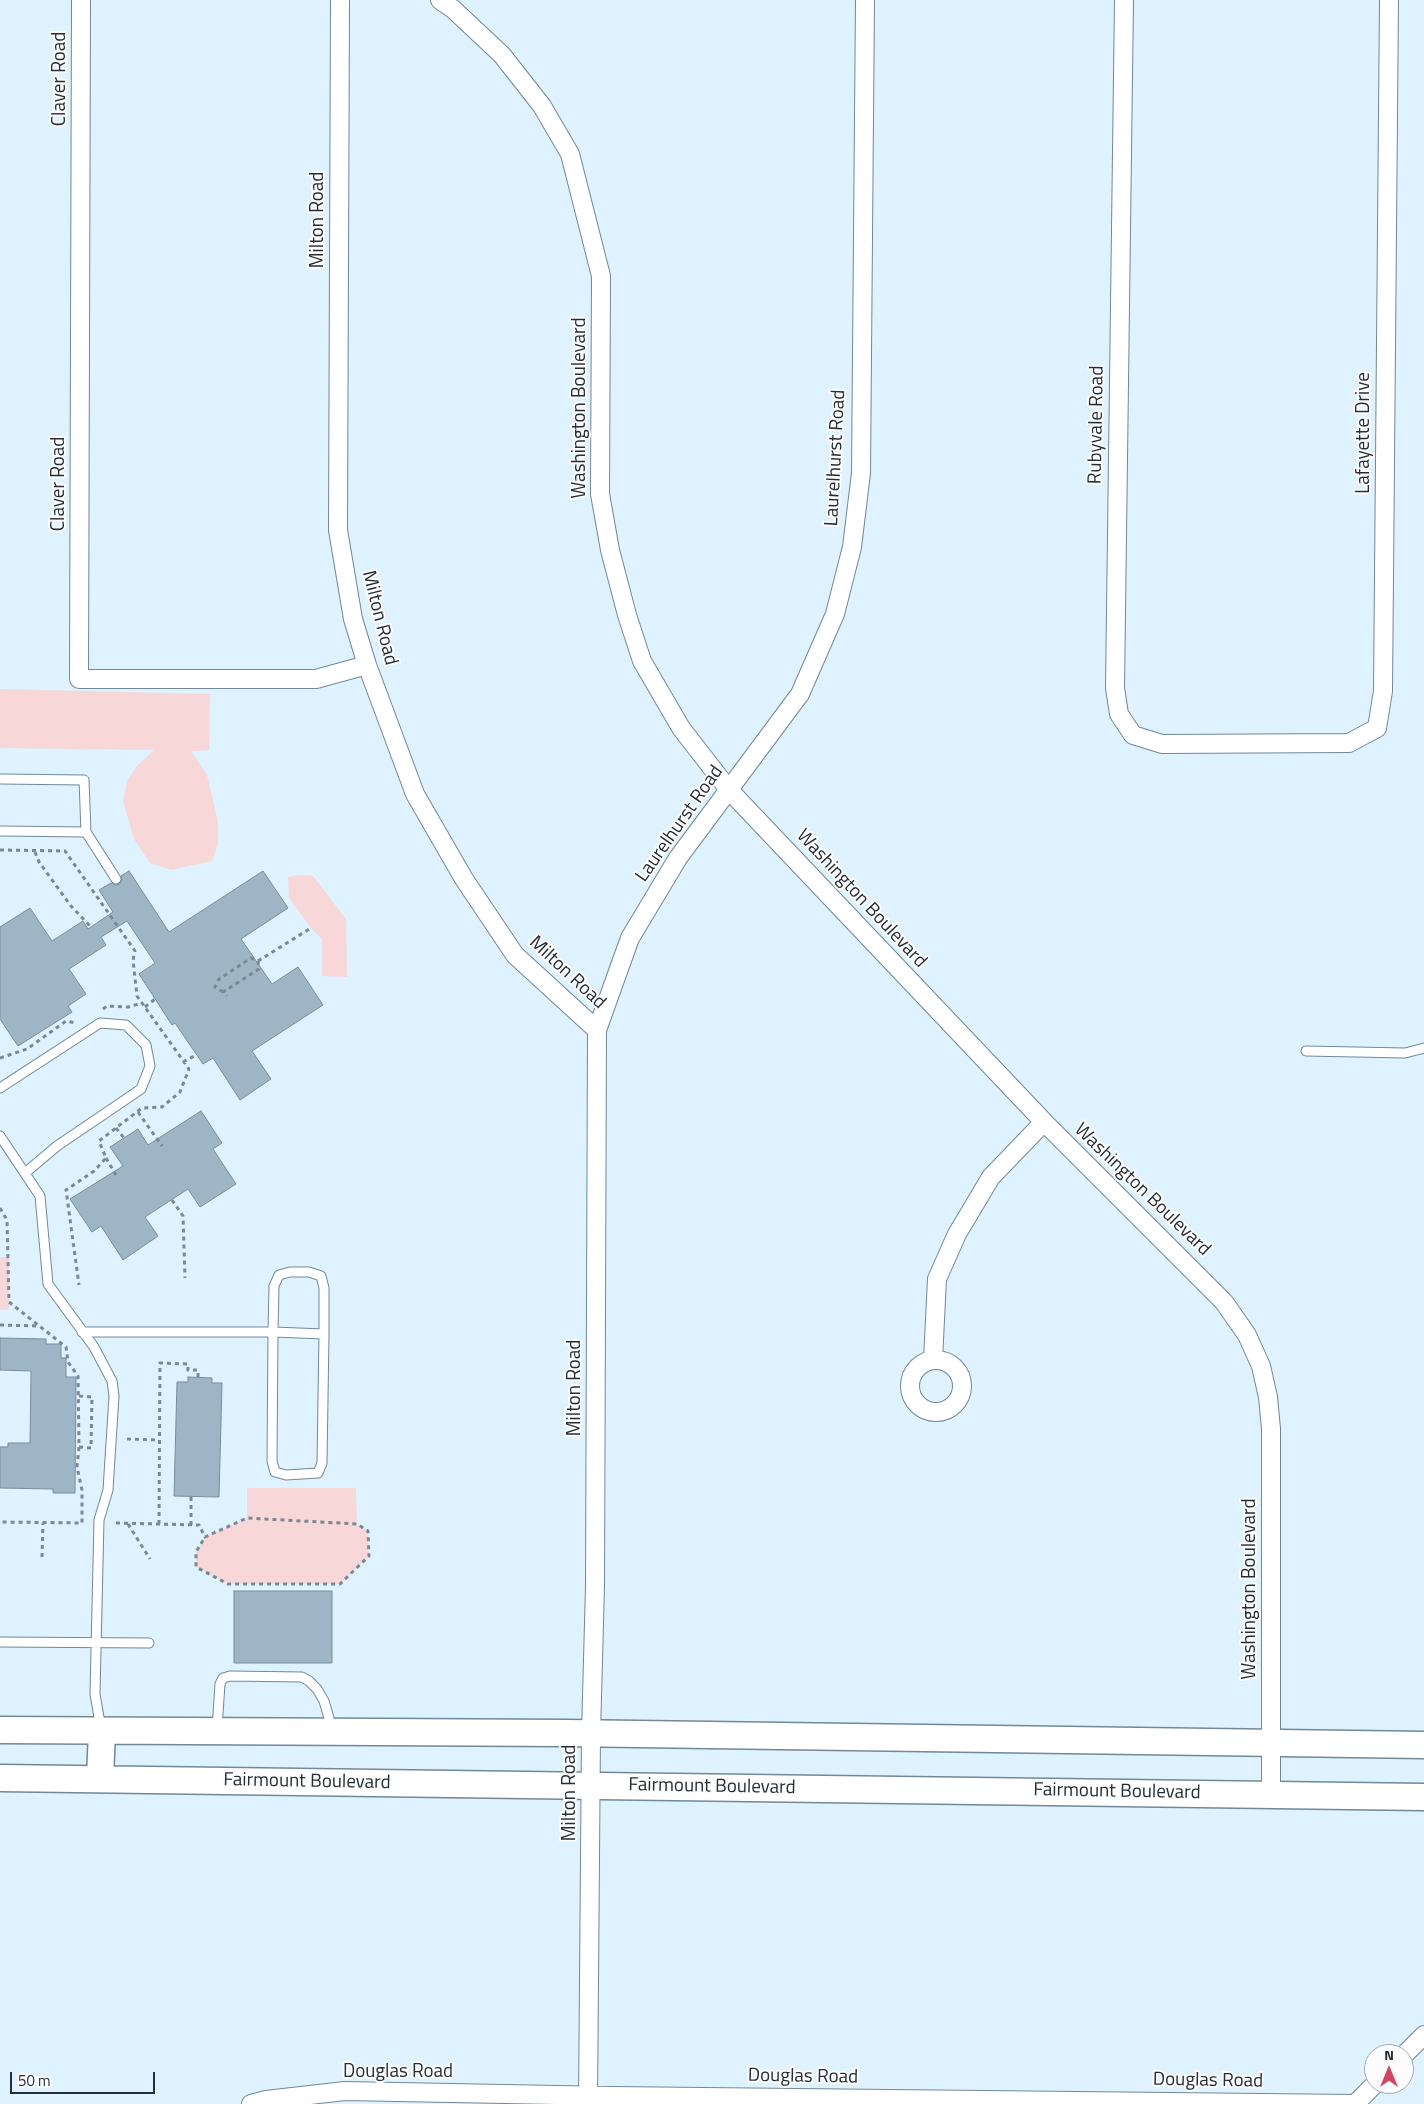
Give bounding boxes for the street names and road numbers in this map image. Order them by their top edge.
street label: Claver Road [49,32,71,126]
street label: Milton Road [307,172,329,268]
street label: Washington Boulevard [569,318,591,498]
street label: Rubyvale Road [1085,366,1109,484]
street label: Lafayette Drive [1353,372,1375,494]
street label: Laurelhurst Road [821,389,851,527]
street label: Claver Road [48,437,70,531]
street label: Milton Road [356,568,402,668]
street label: Laurelhurst Road [631,761,729,887]
street label: Washington Boulevard [791,825,931,973]
street label: Milton Road [524,932,610,1014]
street label: Washington Boulevard [1069,1119,1215,1261]
street label: Milton Road [564,1340,586,1436]
street label: Washington Boulevard [1239,1499,1261,1679]
street label: Milton Road [559,1745,581,1841]
street label: Fairmount Boulevard [223,1769,391,1795]
street label: Fairmount Boulevard [628,1774,796,1800]
street label: Fairmount Boulevard [1033,1779,1201,1805]
street label: Douglas Road [343,2061,453,2083]
street label: Douglas Road [748,2065,858,2089]
street label: Douglas Road [1153,2069,1263,2093]

